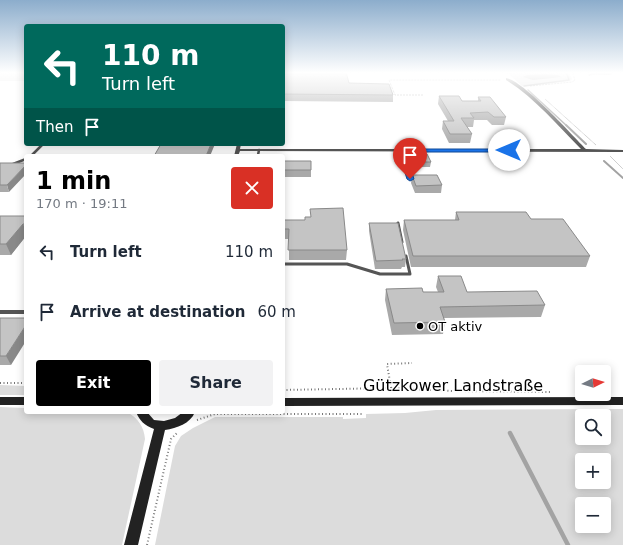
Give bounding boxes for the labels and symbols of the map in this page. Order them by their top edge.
position arrow [488,129,530,171]
pin [393,138,427,179]
place label: OT aktiv [428,319,483,334]
marker: OT aktiv [415,321,425,331]
north arrow [575,365,611,401]
street label: Gützkower Landstraße [363,376,543,395]

